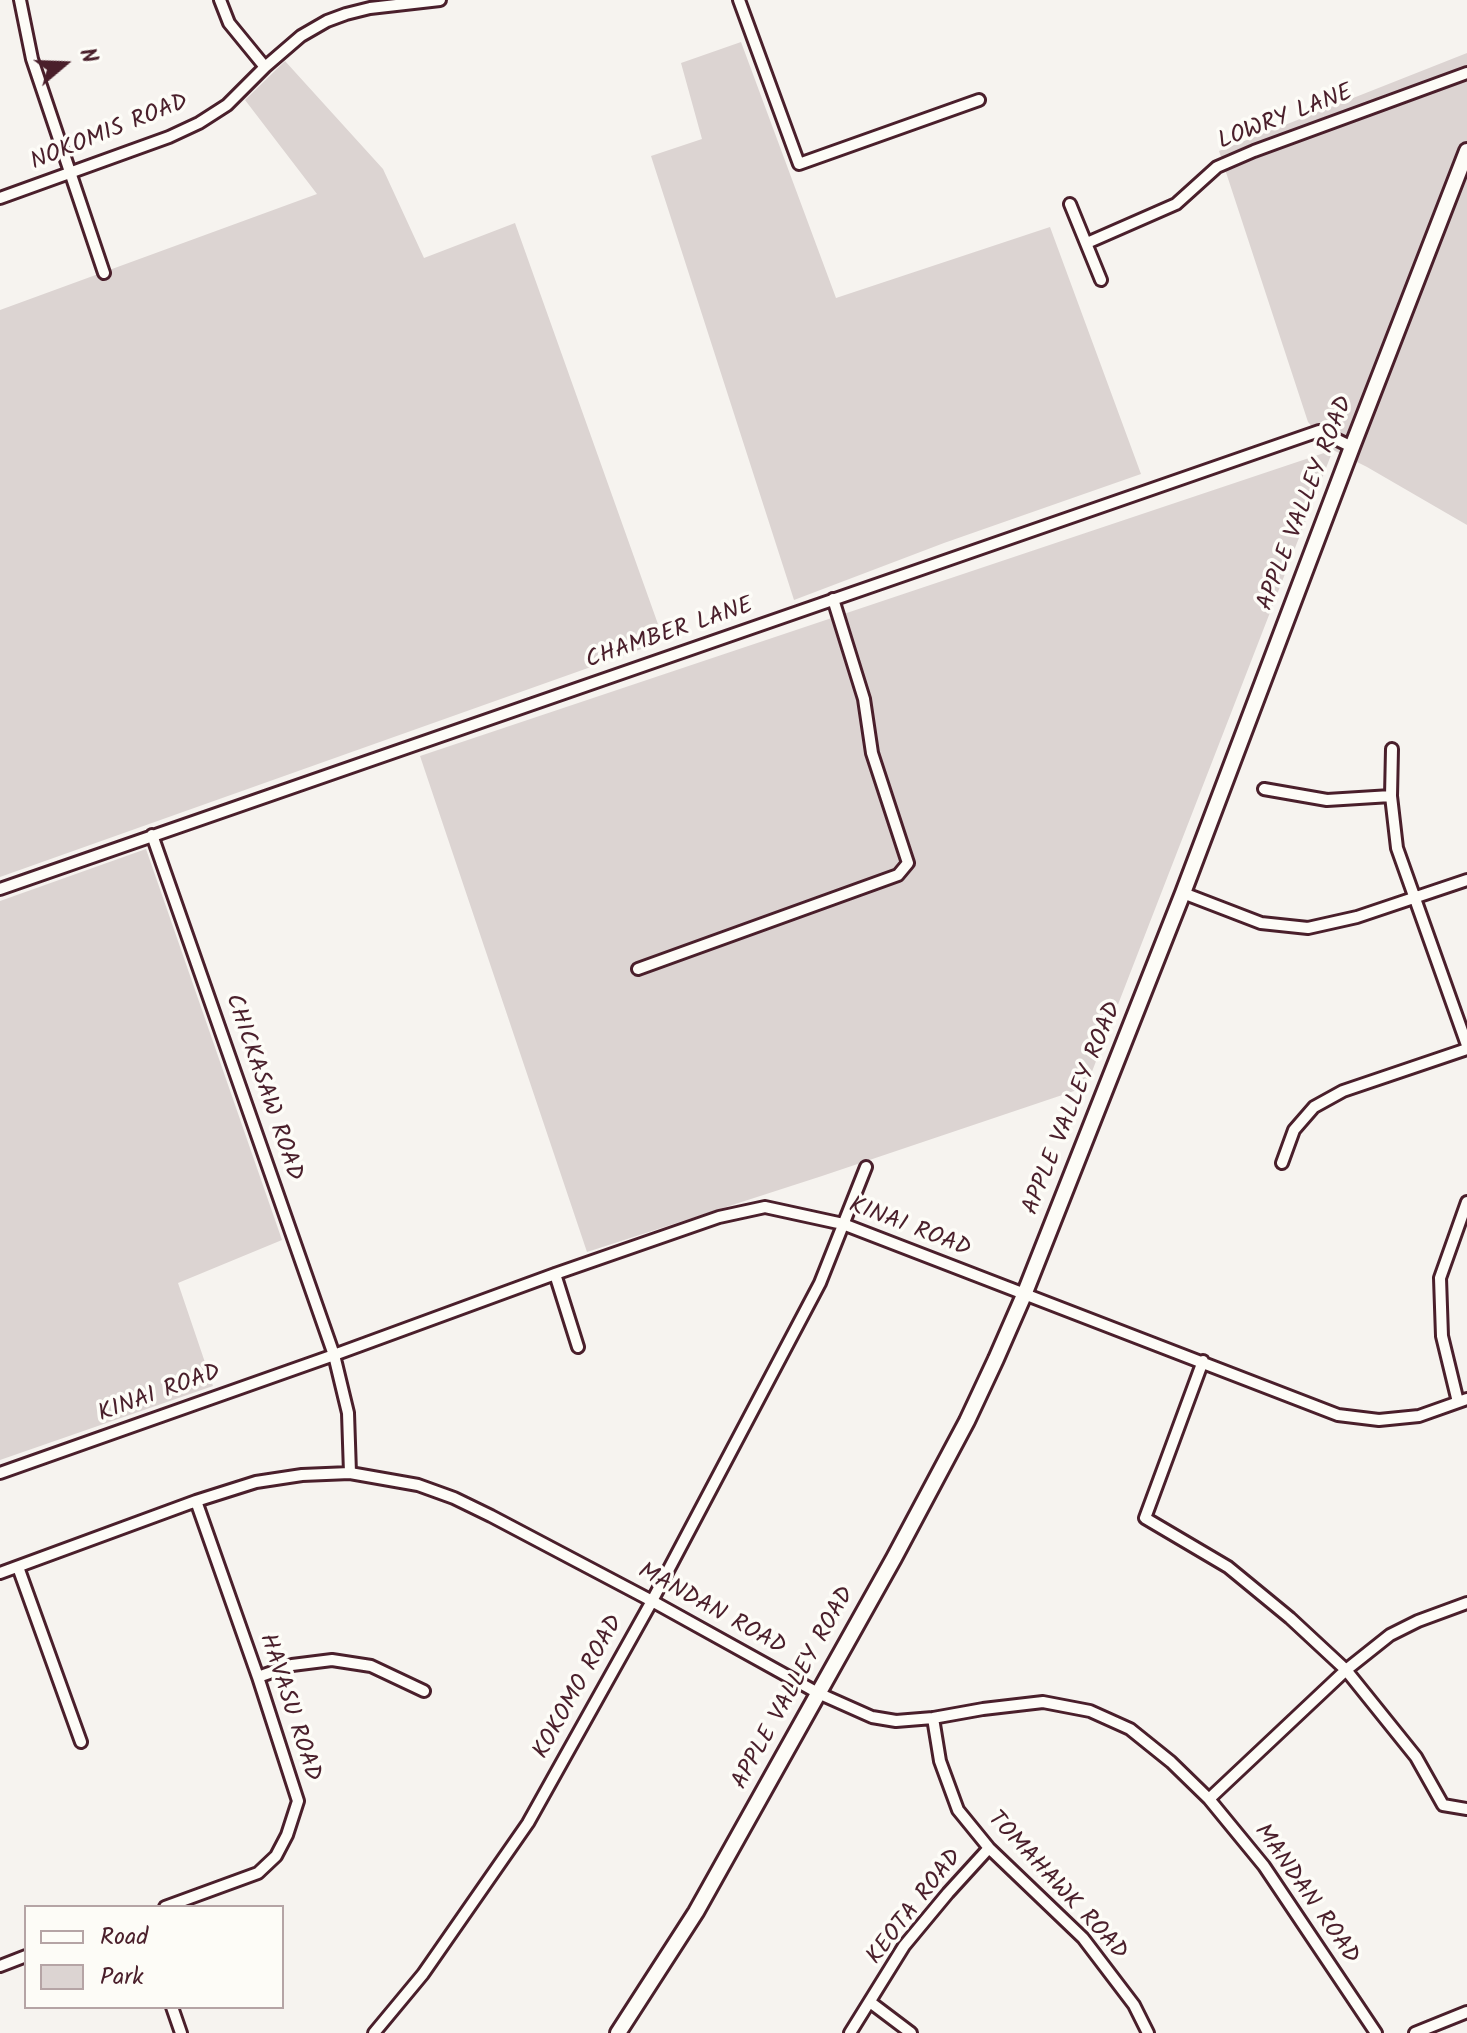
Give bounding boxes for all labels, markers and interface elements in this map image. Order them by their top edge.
north arrow [24,24,104,104]
text: N [68,44,106,68]
street label: LOWRY LANE [1215,80,1357,158]
street label: NOKOMIS ROAD [27,89,193,179]
street label: APPLE VALLEY ROAD [1253,393,1361,615]
street label: CHAMBER LANE [583,593,757,677]
street label: CHICKASAW ROAD [217,991,307,1185]
street label: APPLE VALLEY ROAD [1018,998,1130,1220]
street label: KINAI ROAD [844,1193,974,1265]
street label: KINAI ROAD [95,1360,225,1430]
street label: MANDAN ROAD [632,1559,790,1663]
street label: APPLE VALLEY ROAD [727,1583,863,1795]
street label: KOKOMO ROAD [529,1611,631,1765]
street label: HAVASU ROAD [251,1631,325,1785]
street label: TOMAHAWK ROAD [980,1807,1132,1967]
street label: MANDAN ROAD [1246,1819,1364,1971]
street label: KEOTA ROAD [862,1844,970,1972]
legend [24,1905,284,2009]
text: Road [100,1918,148,1957]
text: Park [100,1958,144,1997]

